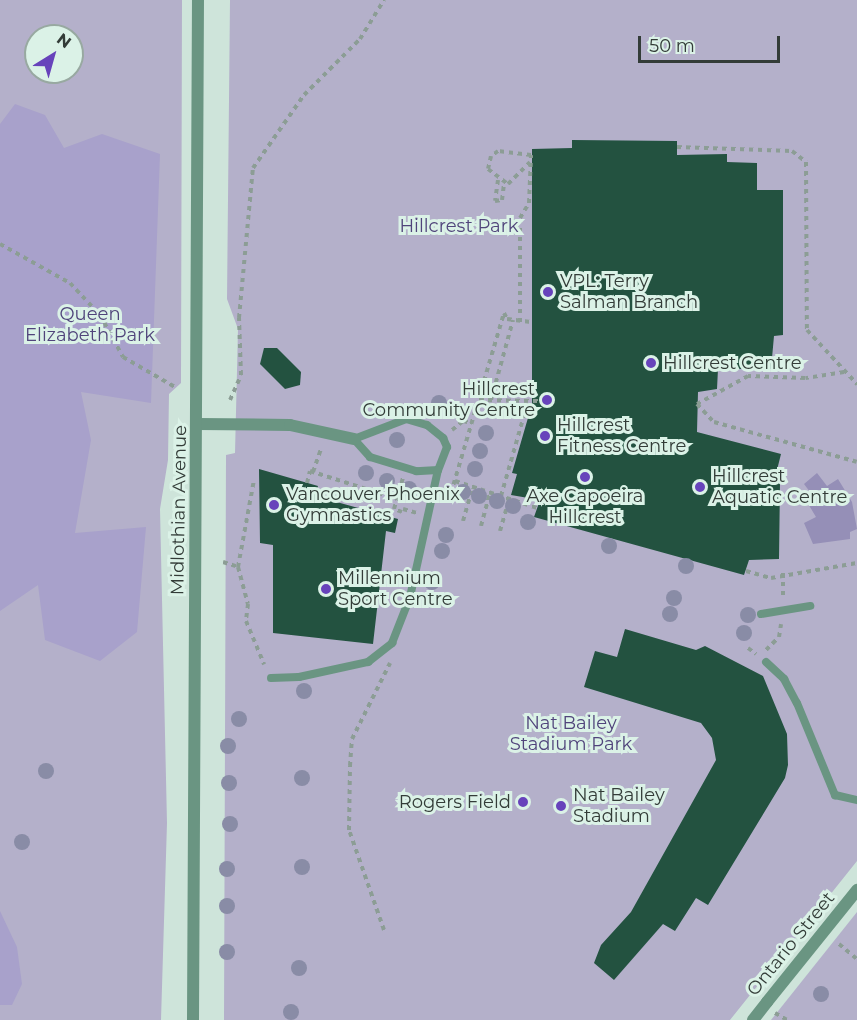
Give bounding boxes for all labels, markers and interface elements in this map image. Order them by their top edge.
north arrow [24,24,84,84]
scale bar [641,24,784,62]
text: N [53,29,75,52]
text: 50 m [649,35,695,57]
park label: Hillcrest Park [399,215,519,237]
place label: VPL: Terry Salman Branch [560,271,698,314]
marker: VPL: Terry Salman Branch [541,285,555,299]
park label: Queen Elizabeth Park [25,304,155,346]
place label: Hillcrest Centre [663,352,802,374]
marker: Hillcrest Centre [644,356,658,370]
place label: Hillcrest Community Centre [363,379,535,422]
marker: Hillcrest Community Centre [540,393,554,407]
place label: Hillcrest Fitness Centre [557,415,686,458]
street label: Midlothian Avenue [167,425,191,595]
marker: Hillcrest Fitness Centre [538,429,552,443]
place label: Hillcrest Aquatic Centre [712,466,847,508]
marker: Axe Capoeira Hillcrest [578,470,592,484]
marker: Hillcrest Aquatic Centre [693,480,707,494]
place label: Vancouver Phoenix Gymnastics [286,484,460,526]
place label: Axe Capoeira Hillcrest [527,486,643,528]
marker: Vancouver Phoenix Gymnastics [267,498,281,512]
place label: Millennium Sport Centre [338,568,453,610]
marker: Millennium Sport Centre [319,582,333,596]
park label: Nat Bailey Stadium Park [510,713,632,756]
place label: Nat Bailey Stadium [573,785,665,828]
place label: Rogers Field [399,791,511,813]
marker: Rogers Field [516,795,530,809]
marker: Nat Bailey Stadium [554,799,568,813]
street label: Ontario Street [743,888,839,1000]

